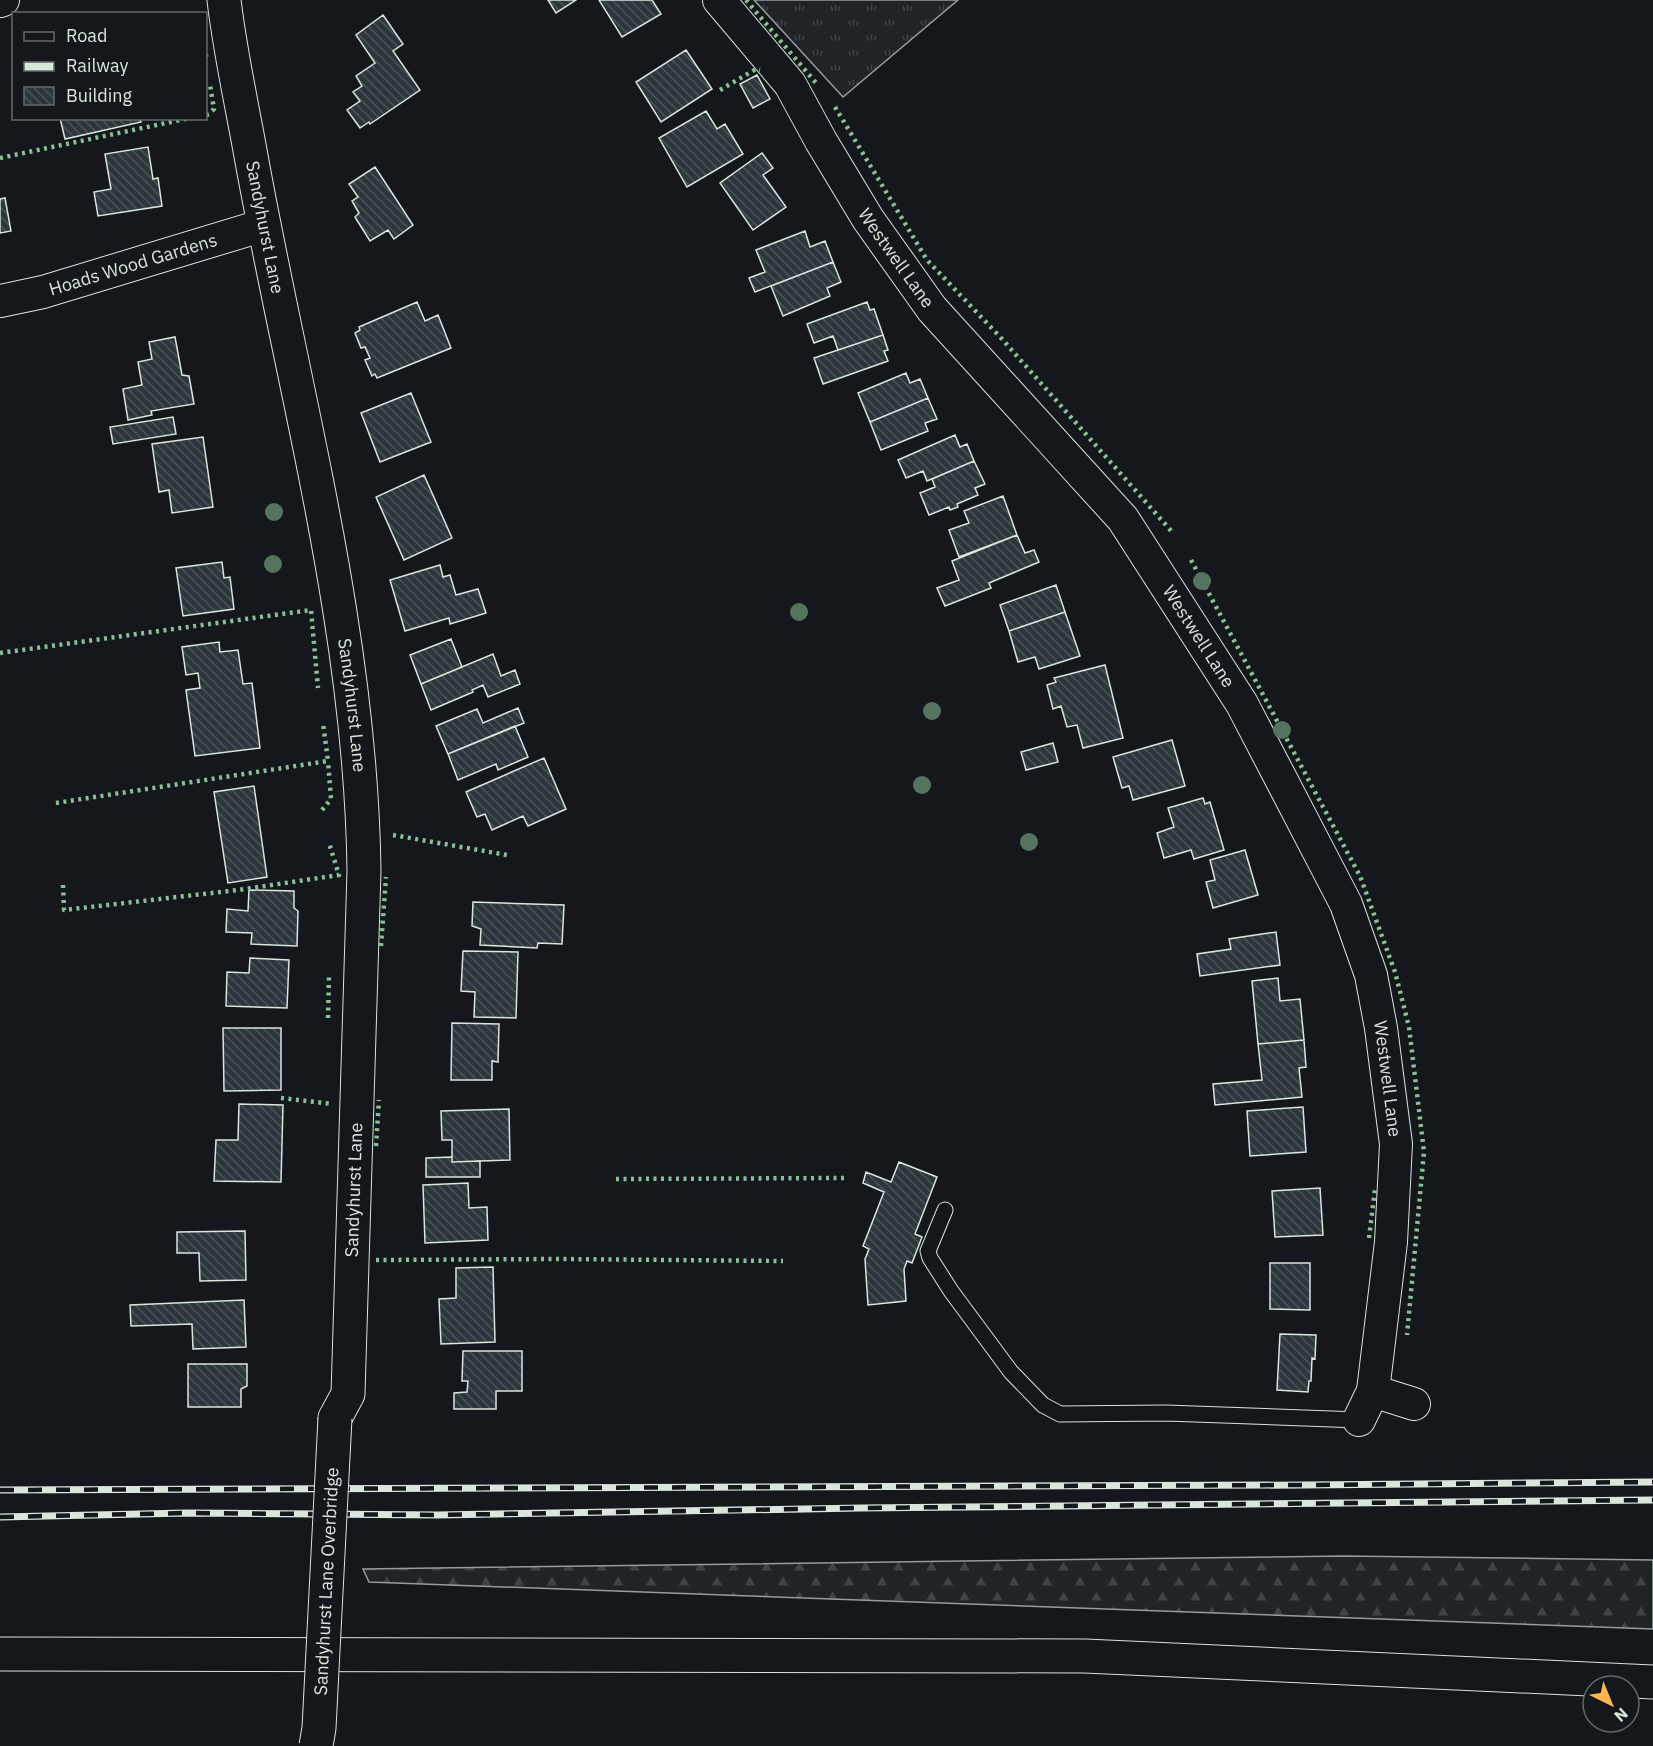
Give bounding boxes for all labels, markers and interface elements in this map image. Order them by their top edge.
legend [12,12,207,120]
text: Road [66,24,107,47]
text: Railway [66,54,128,77]
text: Building [66,84,133,107]
street label: Sandyhurst Lane [241,159,290,296]
street label: Westwell Lane [853,204,940,312]
street label: Hoads Wood Gardens [46,228,220,301]
street label: Westwell Lane [1158,581,1240,692]
street label: Sandyhurst Lane [333,637,371,773]
street label: Westwell Lane [1369,1019,1407,1138]
street label: Sandyhurst Lane [340,1122,367,1258]
street label: Sandyhurst Lane Overbridge [309,1467,343,1696]
north arrow [1581,1674,1641,1734]
text: N [1610,1704,1632,1726]

